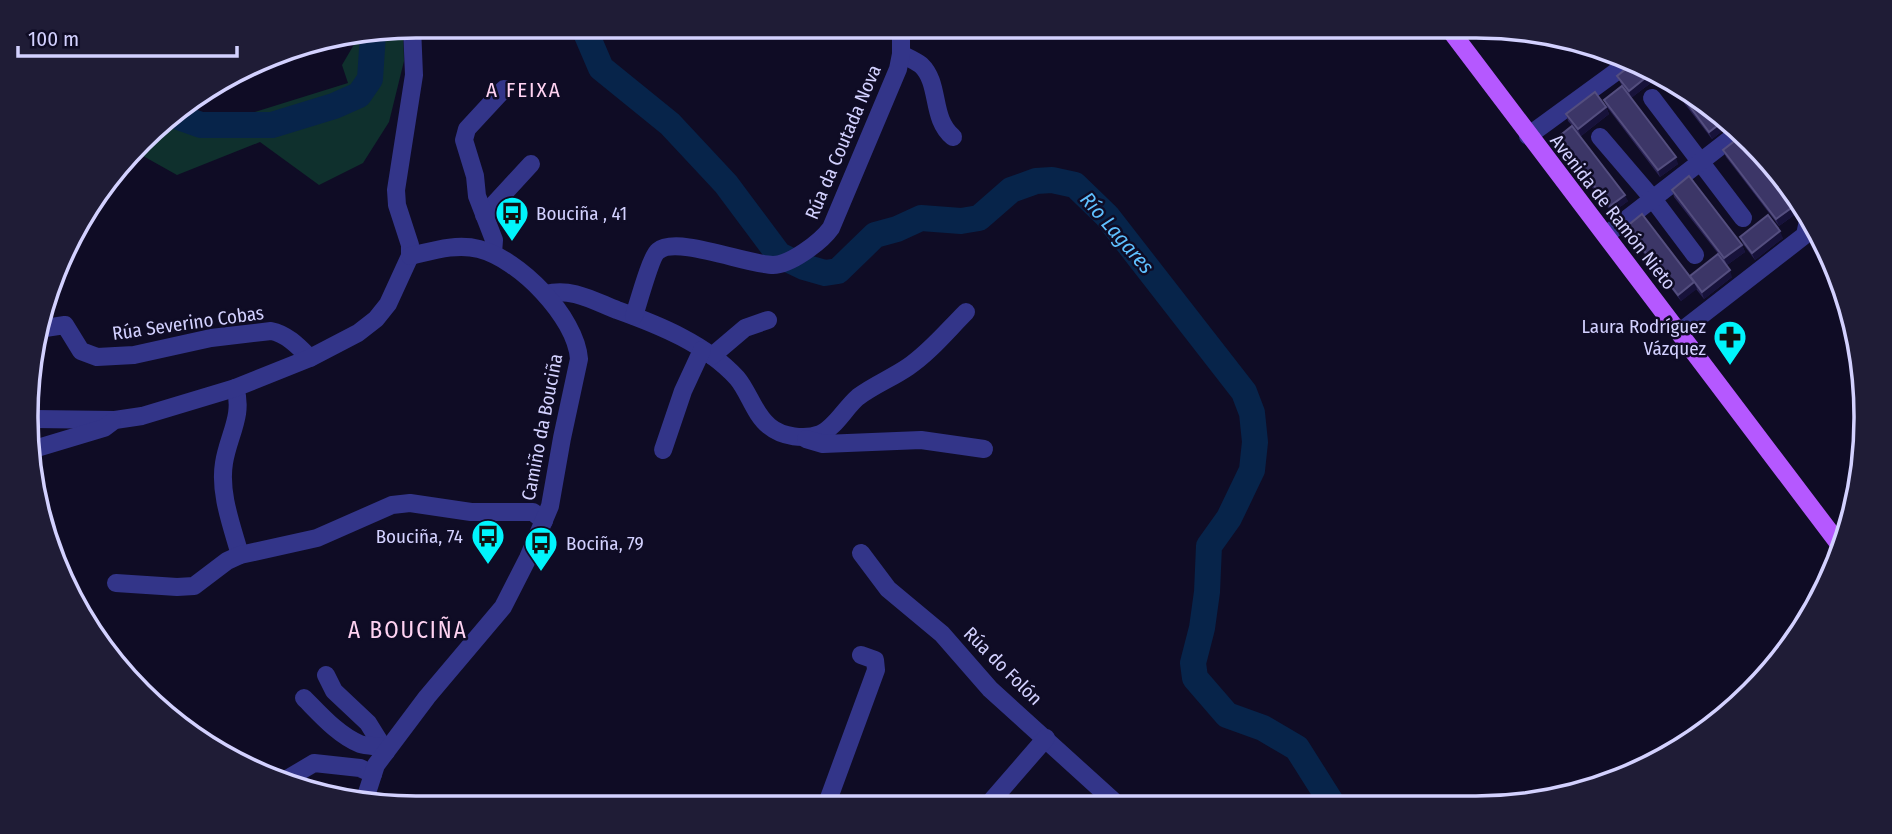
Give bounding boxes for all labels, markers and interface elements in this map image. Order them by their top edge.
scale bar [18,14,236,58]
text: 100 m [28,26,79,52]
street label: Rúa da Coutada Nova [800,61,886,223]
district label: A FEIXA [486,77,562,103]
street label: Avenida de Ramón Nieto [1545,130,1681,294]
water label: Río Lagares [1075,187,1160,279]
bus stop icon: Bouciña , 41 [493,194,531,243]
place label: Bouciña , 41 [536,202,627,225]
street label: Rúa Severino Cobas [111,301,265,345]
place label: Laura Rodríguez Vázquez [1582,315,1706,360]
pharmacy icon: Laura Rodríguez Vázquez [1711,318,1749,367]
street label: Camiño da Bouciña [516,352,568,502]
bus stop icon: Bouciña, 74 [469,517,507,566]
bus stop icon: Bociña, 79 [522,524,560,573]
place label: Bouciña, 74 [376,525,463,548]
place label: Bociña, 79 [566,532,644,555]
district label: A BOUCIÑA [348,616,468,644]
street label: Rúa do Folón [959,622,1047,710]

